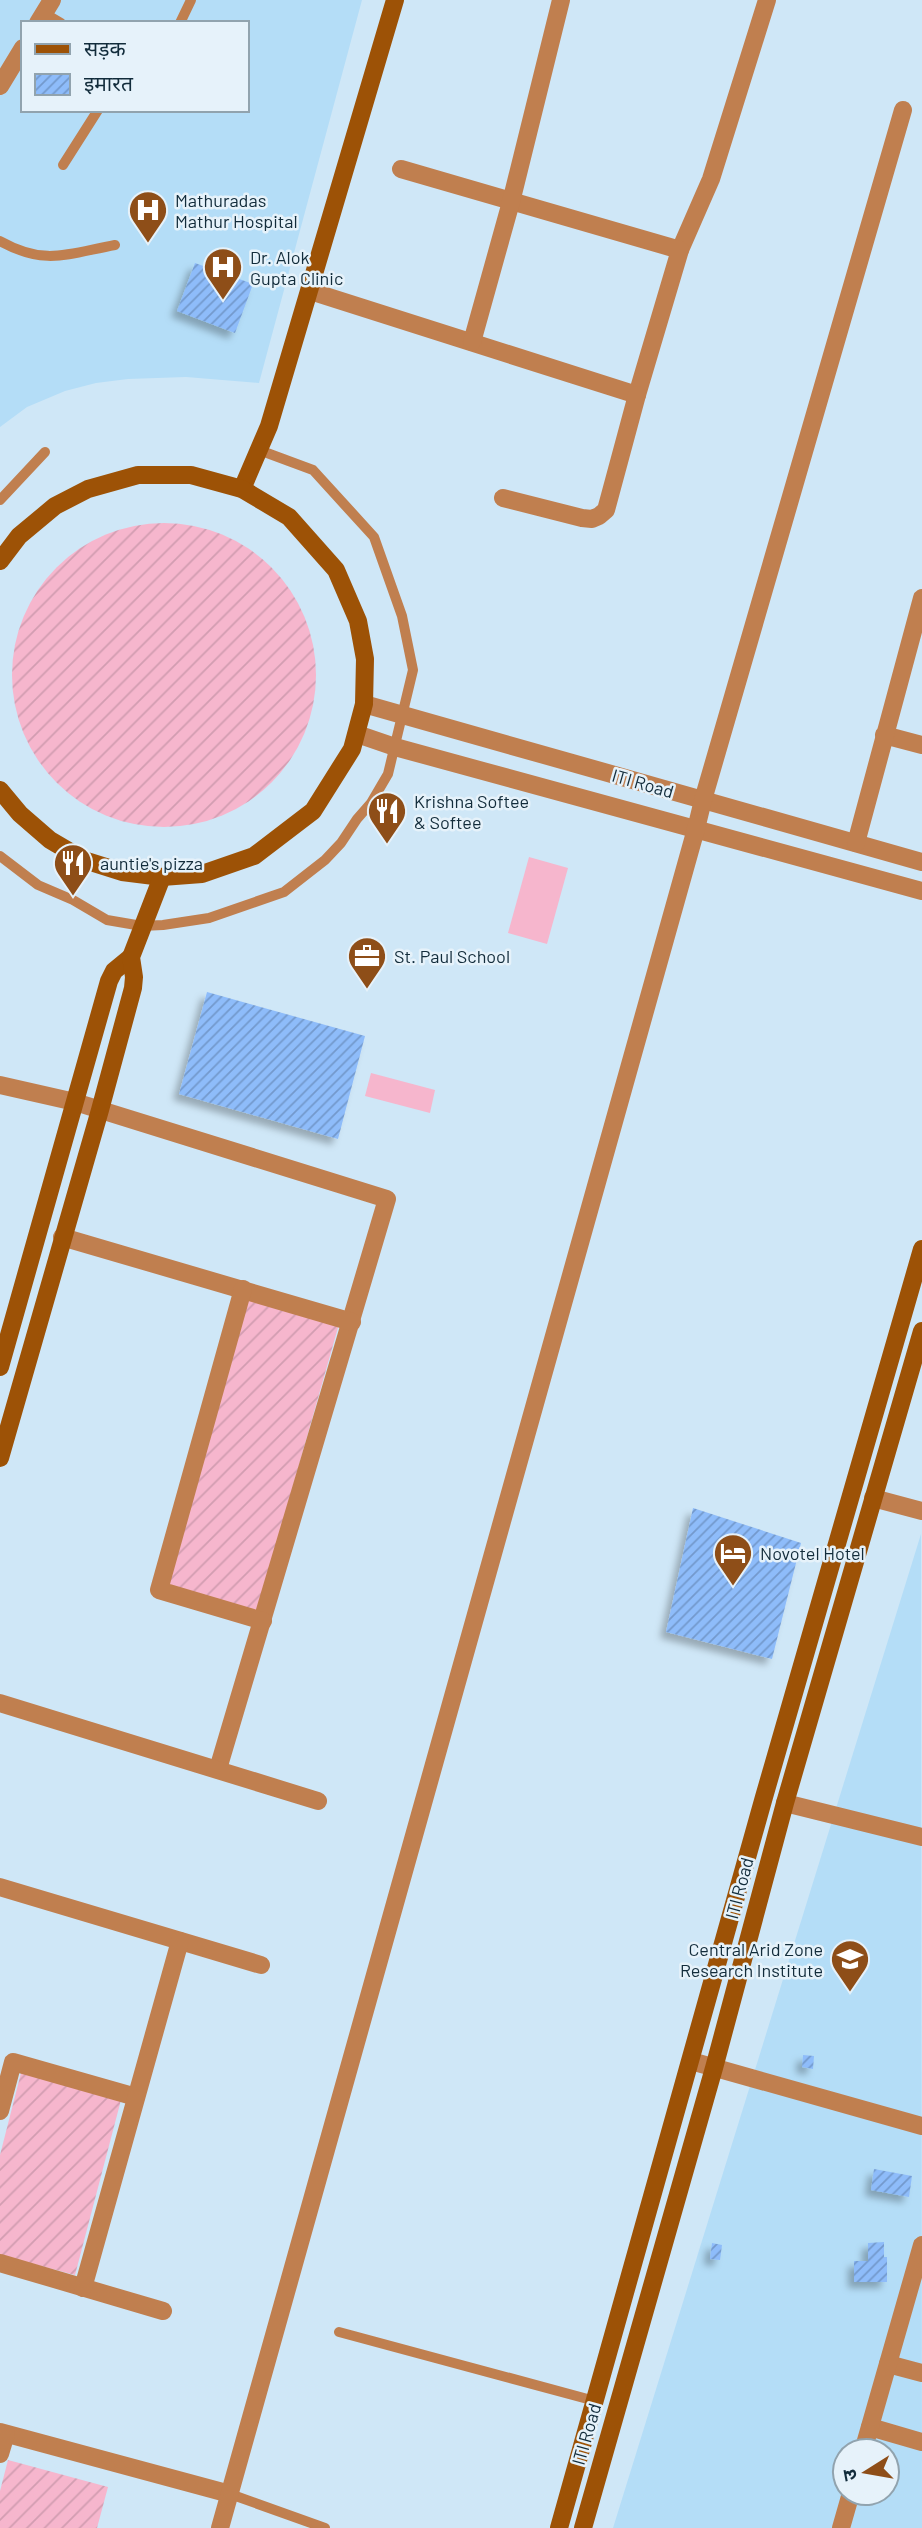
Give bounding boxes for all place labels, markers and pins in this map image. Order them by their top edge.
hospital icon: Mathuradas Mathur Hospital [127,189,169,244]
place label: Mathuradas Mathur Hospital [175,189,298,232]
hospital icon: Dr. Alok Gupta Clinic [202,246,244,301]
place label: Dr. Alok Gupta Clinic [250,246,343,289]
restaurant icon: Krishna Softee & Softee [366,790,408,845]
place label: Krishna Softee & Softee [414,790,529,833]
restaurant icon: auntie's pizza [52,842,94,897]
place label: auntie's pizza [100,852,203,874]
office icon: St. Paul School [346,935,388,990]
place label: St. Paul School [394,945,510,967]
hotel icon: Novotel Hotel [712,1532,754,1587]
place label: Novotel Hotel [760,1542,865,1564]
place label: Central Arid Zone Research Institute [680,1938,823,1981]
school or university icon: Central Arid Zone Research Institute [829,1938,871,1993]

